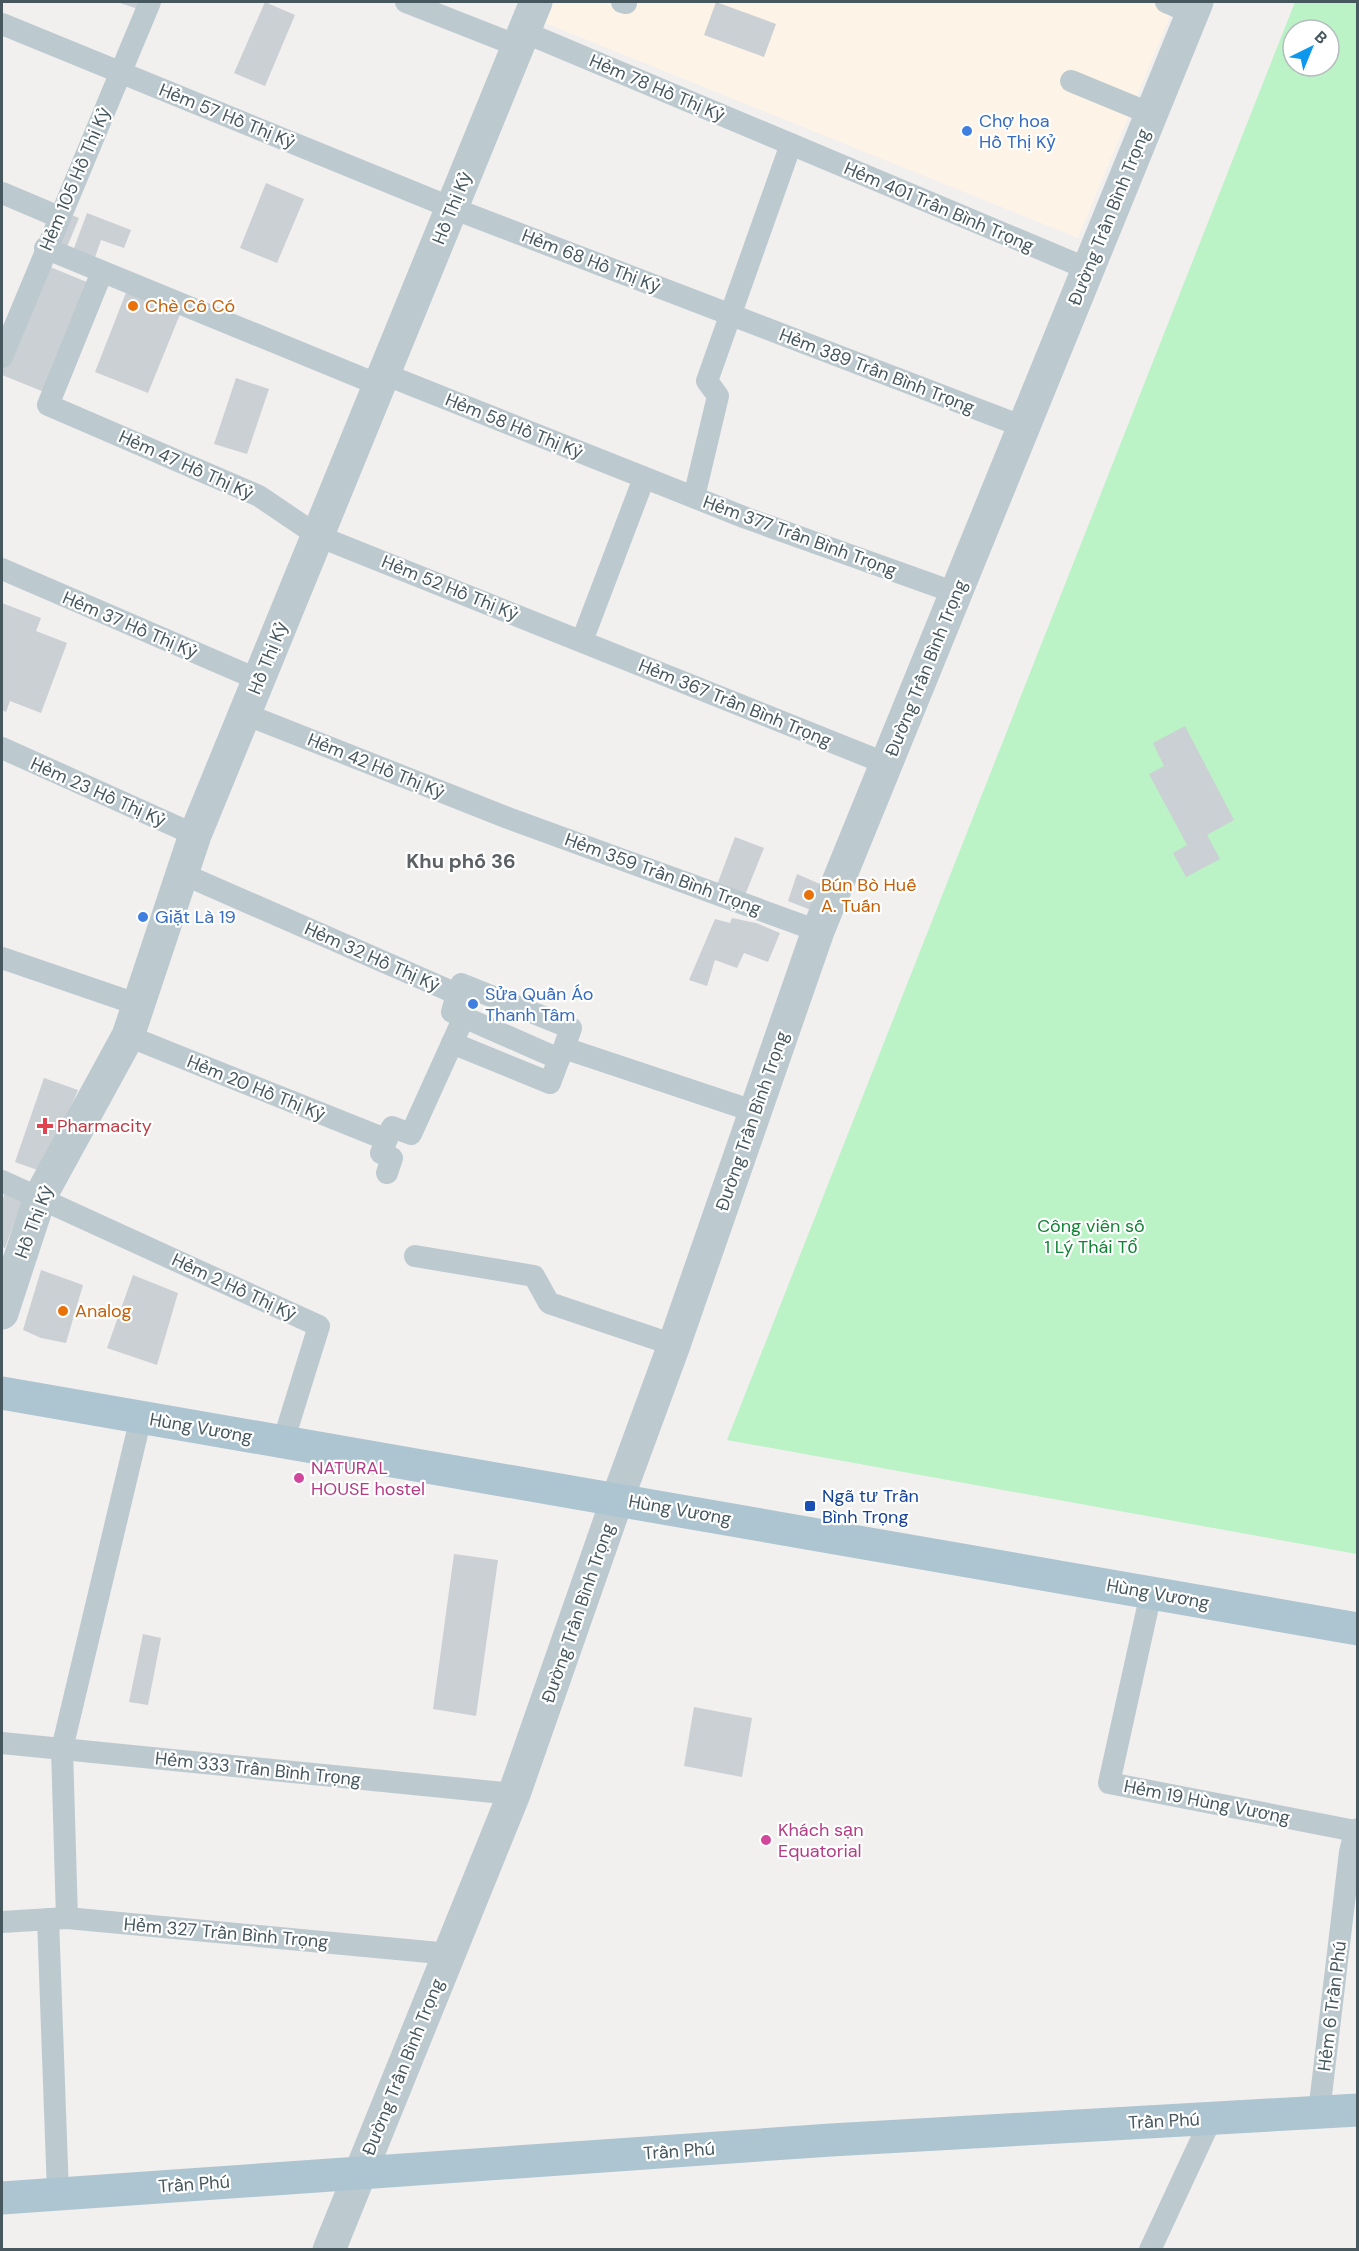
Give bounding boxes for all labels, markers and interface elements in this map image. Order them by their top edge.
north arrow [1281,18,1341,78]
text: B [1310,26,1332,49]
street label: Hẻm 78 Hồ Thị Kỷ [586,49,728,127]
street label: Hẻm 57 Hồ Thị Kỷ [155,78,299,154]
street label: Hẻm 105 Hồ Thị Kỷ [34,104,116,254]
place label: Chợ hoa Hồ Thị Kỷ [979,109,1055,154]
marker: Chợ hoa Hồ Thị Kỷ [960,124,974,138]
street label: Đường Trần Bình Trọng [1062,125,1156,309]
street label: Hẻm 401 Trần Bình Trọng [840,156,1038,258]
street label: Hồ Thị Kỷ [427,168,477,248]
street label: Hẻm 68 Hồ Thị Kỷ [518,224,664,298]
place label: Chè Cô Có [145,294,235,318]
marker: Chè Cô Có [126,299,140,313]
street label: Hẻm 389 Trần Bình Trọng [776,323,978,419]
street label: Hẻm 58 Hồ Thị Kỷ [442,387,586,465]
street label: Hẻm 47 Hồ Thị Kỷ [115,425,257,505]
street label: Hẻm 377 Trần Bình Trọng [700,490,900,582]
street label: Hẻm 52 Hồ Thị Kỷ [378,550,522,626]
street label: Đường Trần Bình Trọng [879,576,973,760]
street label: Hẻm 37 Hồ Thị Kỷ [59,586,201,664]
street label: Hồ Thị Kỷ [243,618,293,698]
street label: Hẻm 367 Trần Bình Trọng [635,653,835,753]
street label: Hẻm 42 Hồ Thị Kỷ [304,728,448,804]
street label: Hẻm 23 Hồ Thị Kỷ [27,751,169,833]
street label: Hẻm 359 Trần Bình Trọng [561,827,765,921]
district label: Khu phố 36 [406,848,516,874]
place label: Bún Bò Huế A. Tuấn [821,873,916,918]
marker: Bún Bò Huế A. Tuấn [802,888,816,902]
place label: Giặt Là 19 [155,905,236,929]
marker: Giặt Là 19 [136,910,150,924]
street label: Hẻm 32 Hồ Thị Kỷ [301,916,443,998]
place label: Sửa Quần Áo Thanh Tâm [485,982,593,1027]
marker: Sửa Quần Áo Thanh Tâm [466,997,480,1011]
street label: Đường Trần Bình Trọng [710,1028,794,1214]
street label: Hẻm 20 Hồ Thị Kỷ [183,1049,329,1127]
place label: Pharmacity [57,1114,152,1138]
marker: Pharmacity [38,1119,52,1133]
street label: Hồ Thị Kỷ [9,1182,59,1262]
park label: Công viên số 1 Lý Thái Tổ [1037,1214,1145,1259]
street label: Hẻm 2 Hồ Thị Kỷ [168,1248,300,1326]
place label: Analog [75,1299,131,1323]
marker: Analog [56,1304,70,1318]
street label: Hùng Vương [148,1407,254,1449]
place label: NATURAL HOUSE hostel [311,1456,425,1501]
marker: NATURAL HOUSE hostel [292,1471,306,1485]
place label: Ngã tư Trần Bình Trọng [822,1484,919,1529]
street label: Hùng Vương [627,1489,733,1531]
marker: Ngã tư Trần Bình Trọng [803,1499,817,1513]
street label: Đường Trần Bình Trọng [536,1520,620,1706]
street label: Hùng Vương [1105,1573,1211,1615]
street label: Hẻm 333 Trần Bình Trọng [154,1746,362,1792]
street label: Hẻm 19 Hùng Vương [1122,1774,1292,1830]
place label: Khách sạn Equatorial [778,1818,863,1863]
marker: Khách sạn Equatorial [759,1833,773,1847]
street label: Hẻm 327 Trần Bình Trọng [123,1912,329,1954]
street label: Hẻm 6 Trần Phú [1312,1940,1352,2072]
street label: Đường Trần Bình Trọng [356,1975,450,2159]
street label: Trần Phú [1128,2107,1200,2135]
street label: Trần Phú [642,2137,716,2165]
street label: Trần Phú [157,2170,231,2198]

